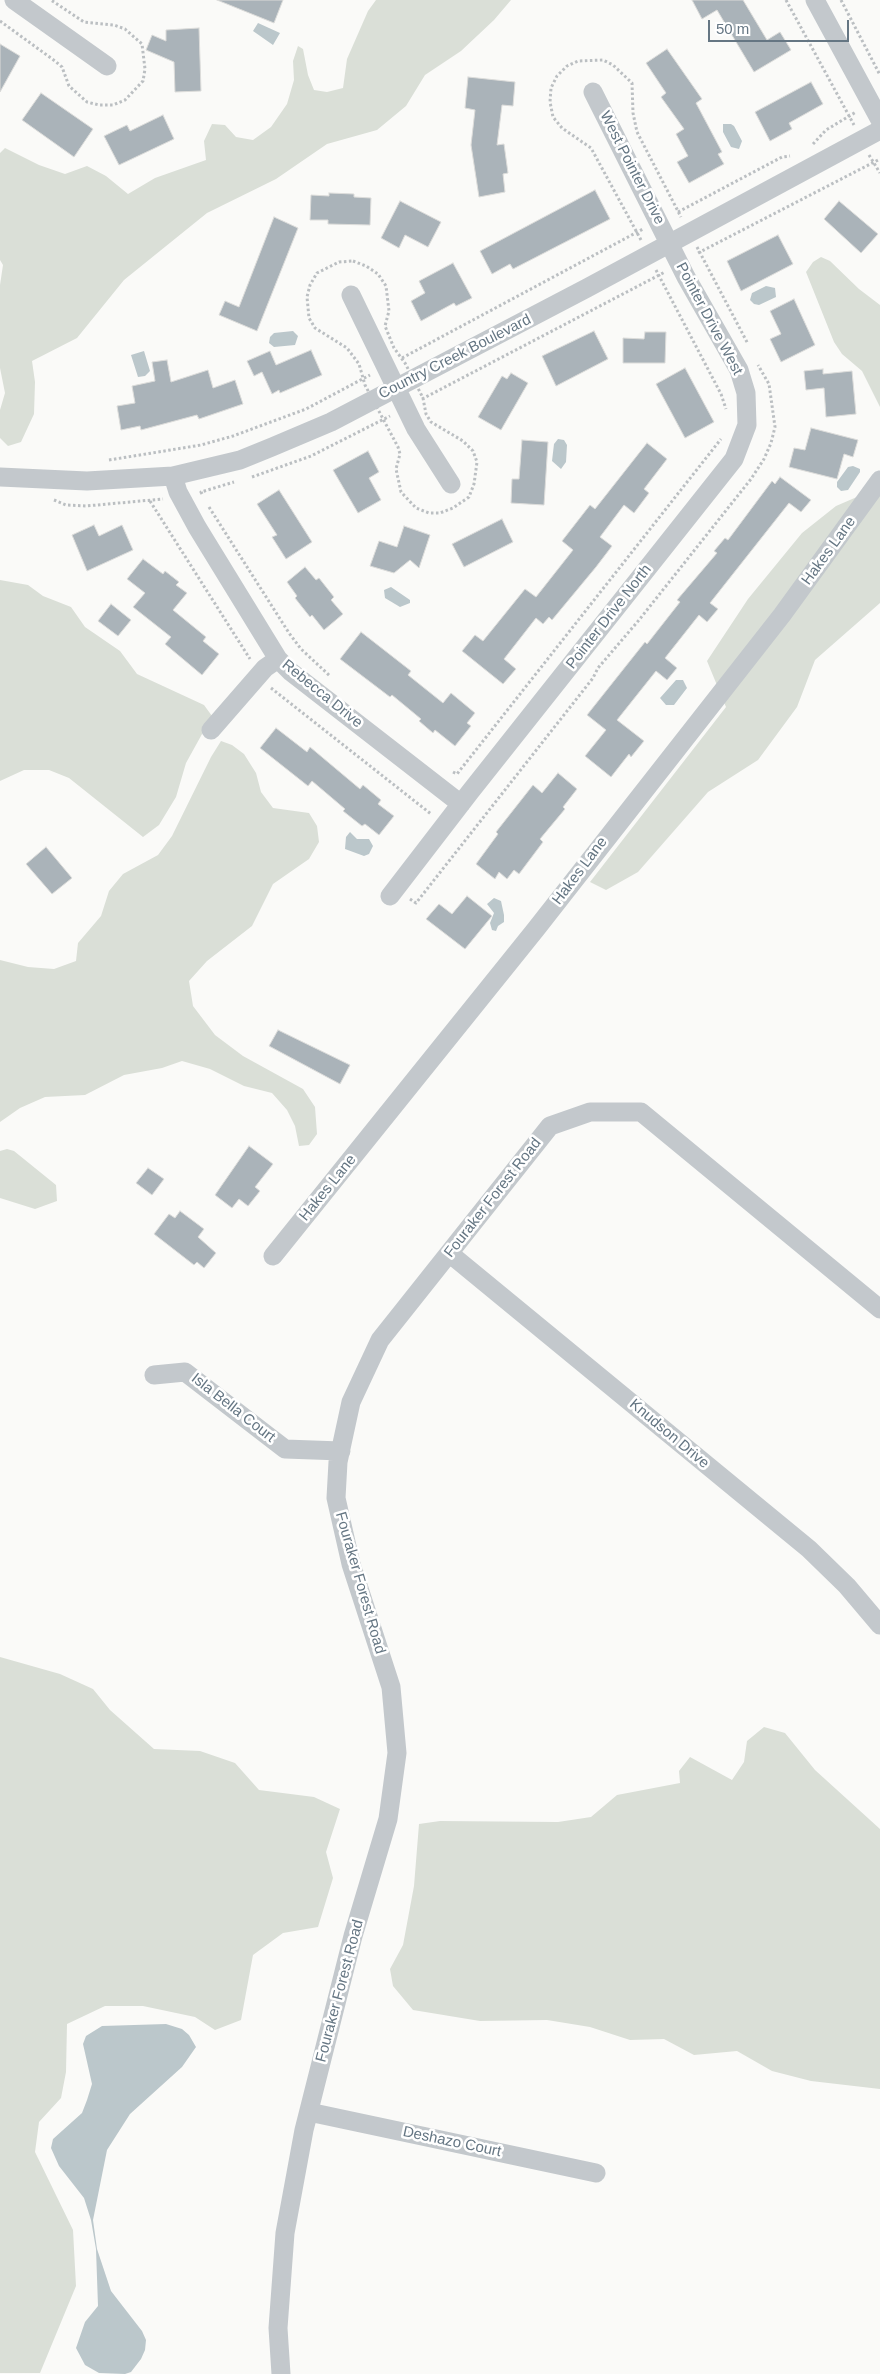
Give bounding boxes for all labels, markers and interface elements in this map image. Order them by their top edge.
scale bar [710,10,851,42]
text: 50 m [716,20,749,37]
street label: West Pointer Drive [596,108,668,228]
street label: Pointer Drive West [672,260,746,378]
street label: Country Creek Boulevard [376,311,534,403]
street label: Hakes Lane [798,513,860,589]
street label: Pointer Drive North [563,561,655,673]
street label: Rebecca Drive [278,656,366,732]
street label: Hakes Lane [549,834,611,908]
street label: Fouraker Forest Road [441,1135,545,1261]
street label: Hakes Lane [296,1151,360,1225]
street label: Isla Bella Court [187,1370,279,1446]
street label: Knudson Drive [626,1395,712,1473]
street label: Fouraker Forest Road [331,1510,389,1656]
street label: Fouraker Forest Road [312,1918,368,2064]
street label: Deshazo Court [401,2123,503,2161]

